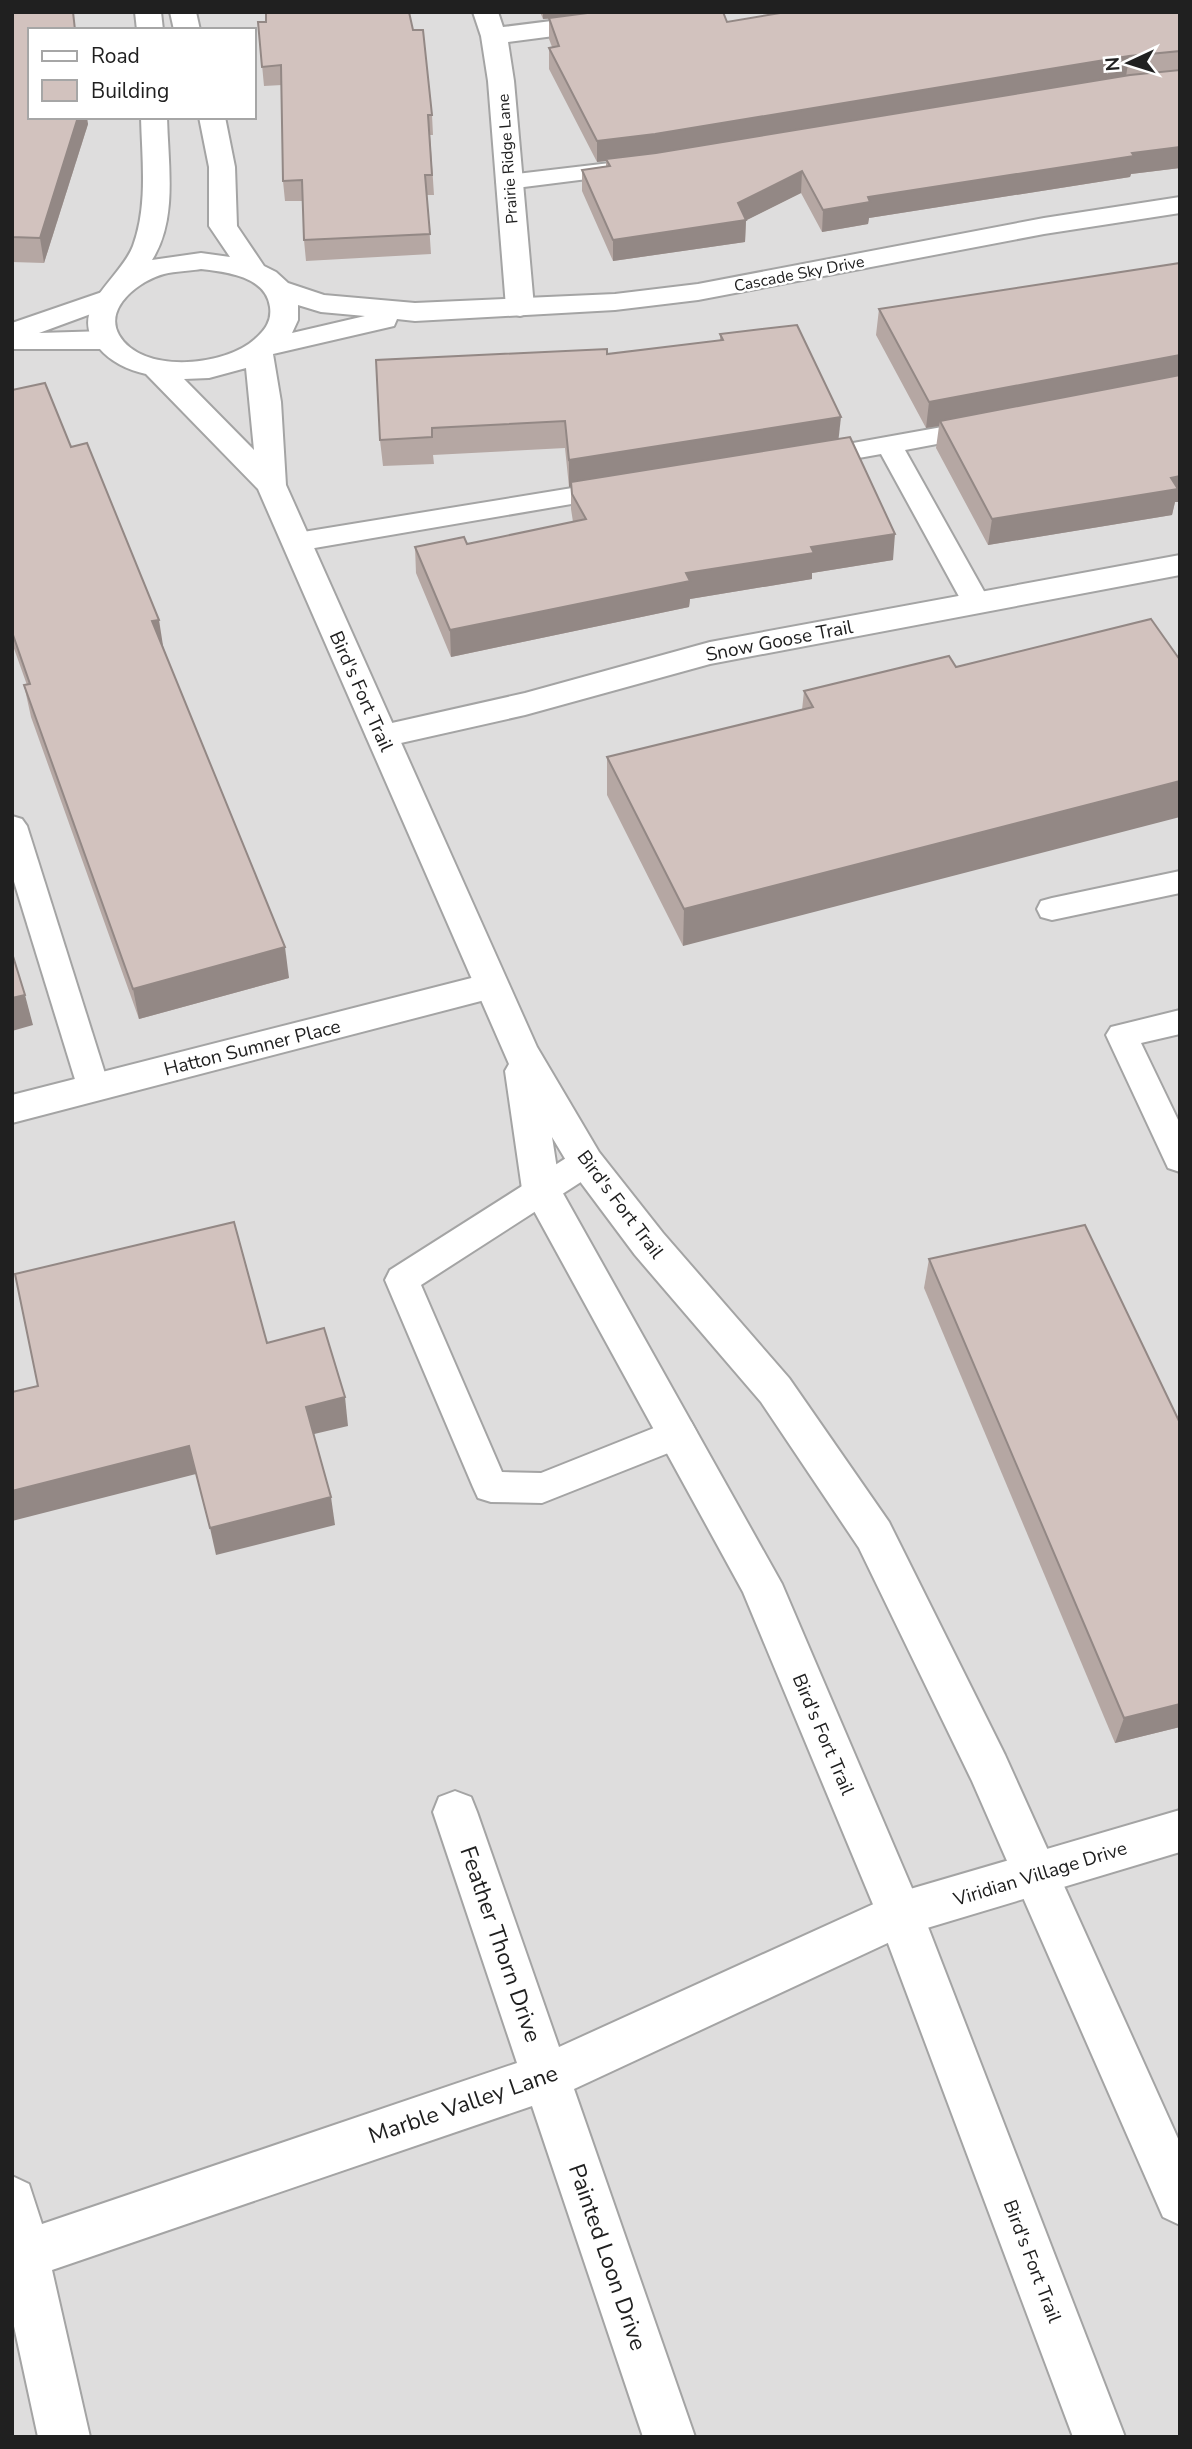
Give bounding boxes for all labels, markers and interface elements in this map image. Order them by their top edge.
legend [28,28,256,119]
north arrow [1094,28,1164,98]
text: Road [91,42,140,70]
text: N [1100,56,1127,72]
text: Building [91,77,169,105]
street label: Prairie Ridge Lane [492,93,524,225]
street label: Cascade Sky Drive [732,251,866,297]
street label: Snow Goose Trail [703,614,855,668]
street label: Bird's Fort Trail [323,627,399,756]
street label: Hatton Sumner Place [161,1013,343,1083]
street label: Bird's Fort Trail [571,1145,670,1264]
street label: Bird's Fort Trail [786,1670,860,1799]
street label: Viridian Village Drive [949,1835,1130,1913]
street label: Feather Thorn Drive [452,1842,549,2046]
street label: Marble Valley Lane [364,2058,562,2151]
street label: Painted Loon Drive [561,2160,654,2355]
street label: Bird's Fort Trail [997,2196,1068,2327]

